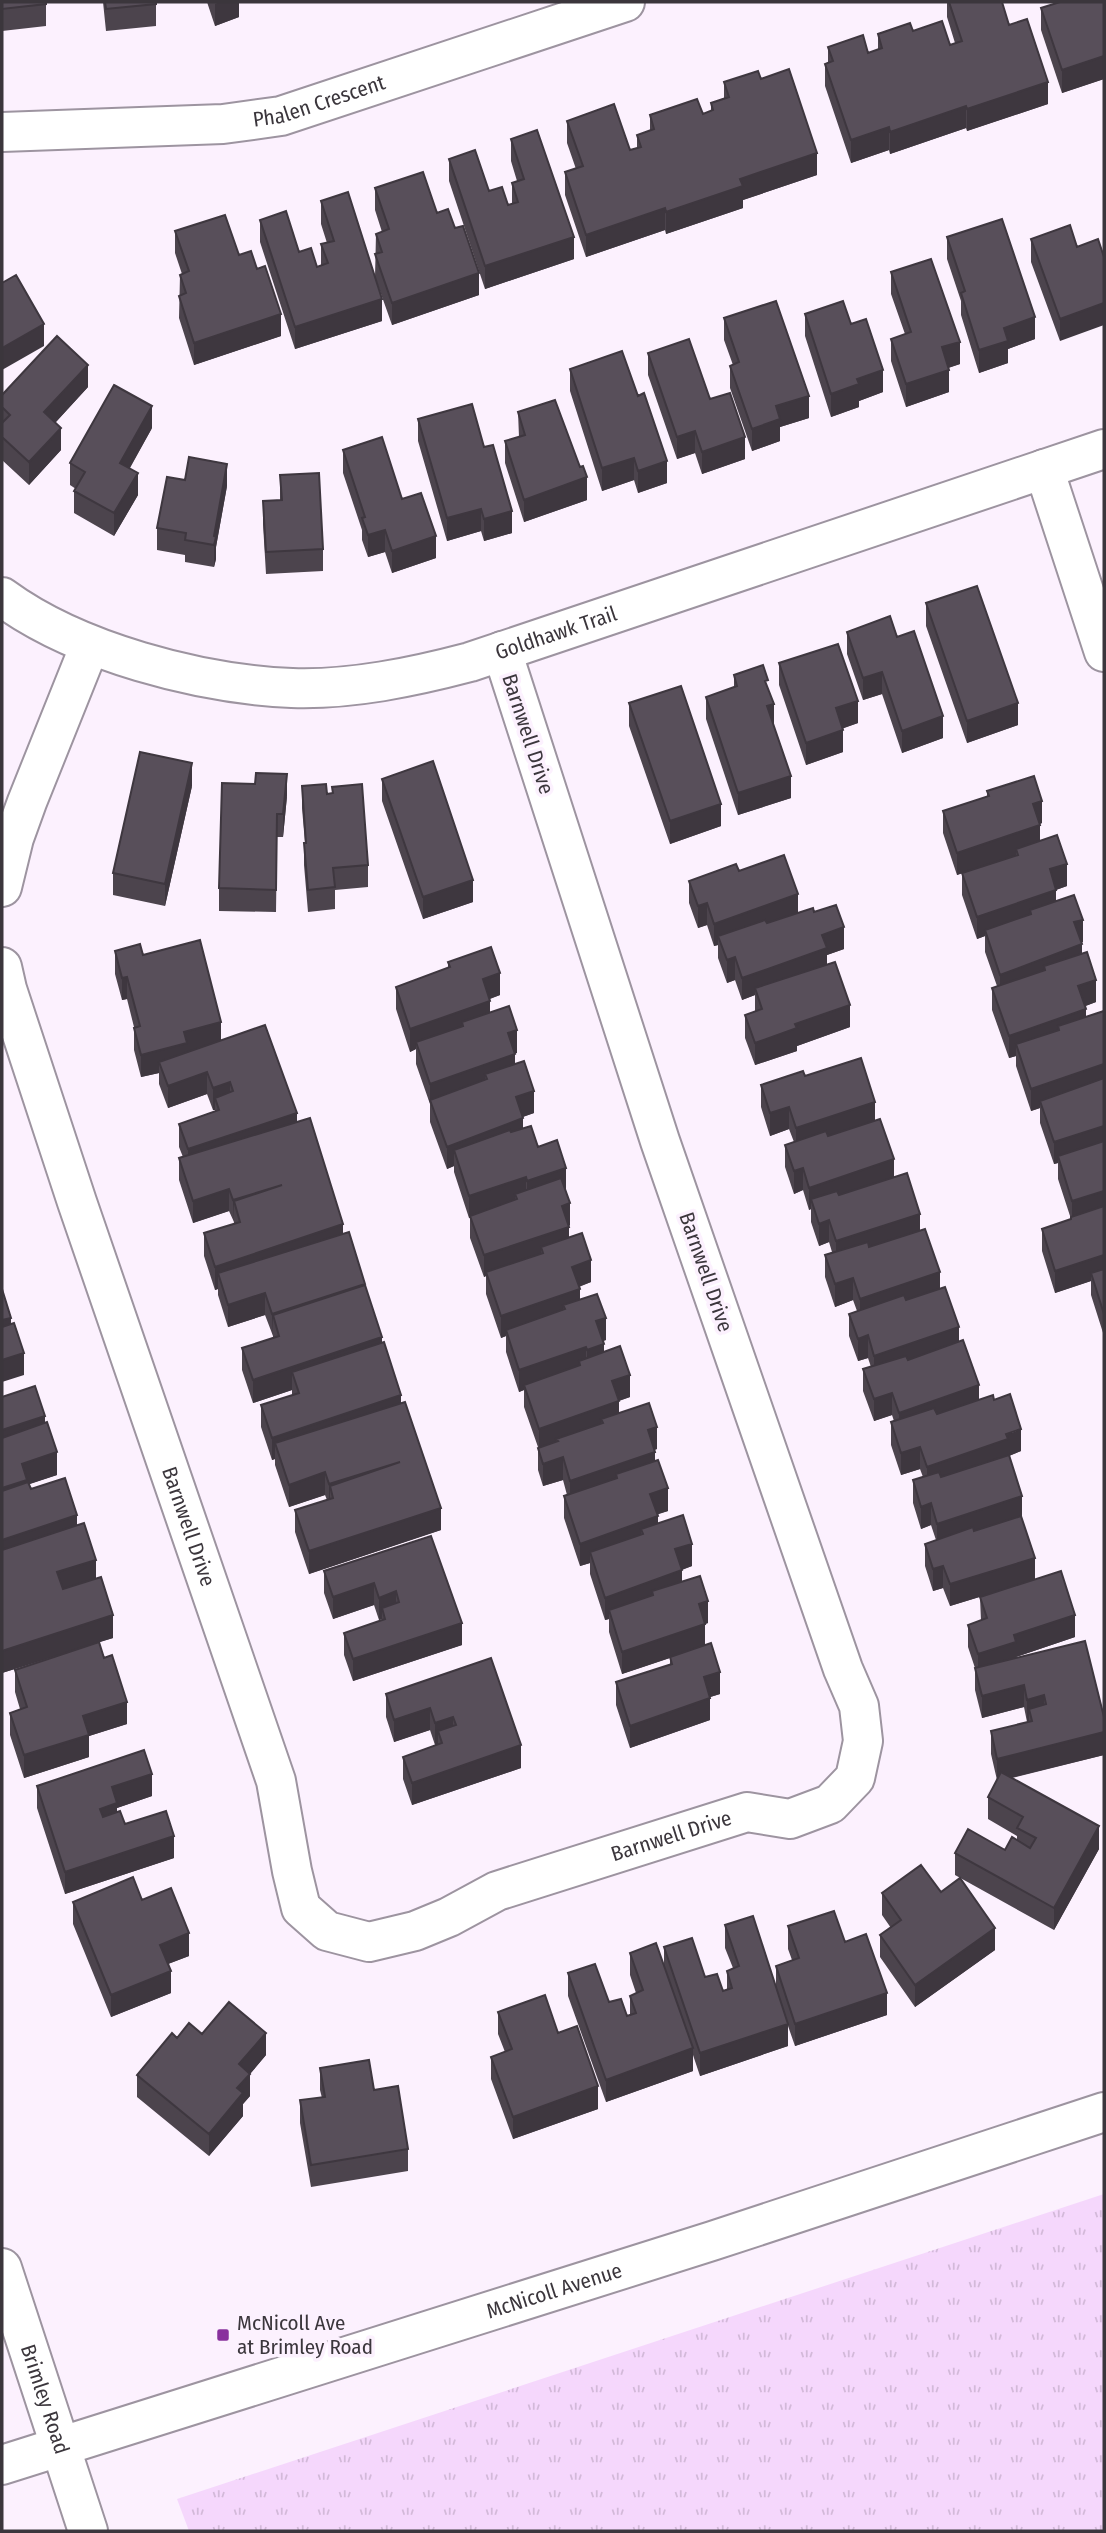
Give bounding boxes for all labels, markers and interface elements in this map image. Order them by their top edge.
street label: Phalen Crescent [251,69,388,133]
street label: Goldhawk Trail [492,600,621,666]
street label: Barnwell Drive [496,671,560,797]
street label: Barnwell Drive [673,1209,739,1335]
street label: Barnwell Drive [156,1463,221,1590]
street label: Barnwell Drive [608,1805,735,1867]
street label: McNicoll Avenue [483,2257,625,2324]
place label: McNicoll Ave at Brimley Road [237,2310,373,2360]
marker: McNicoll Ave at Brimley Road [215,2327,231,2343]
street label: Brimley Road [15,2341,75,2457]

